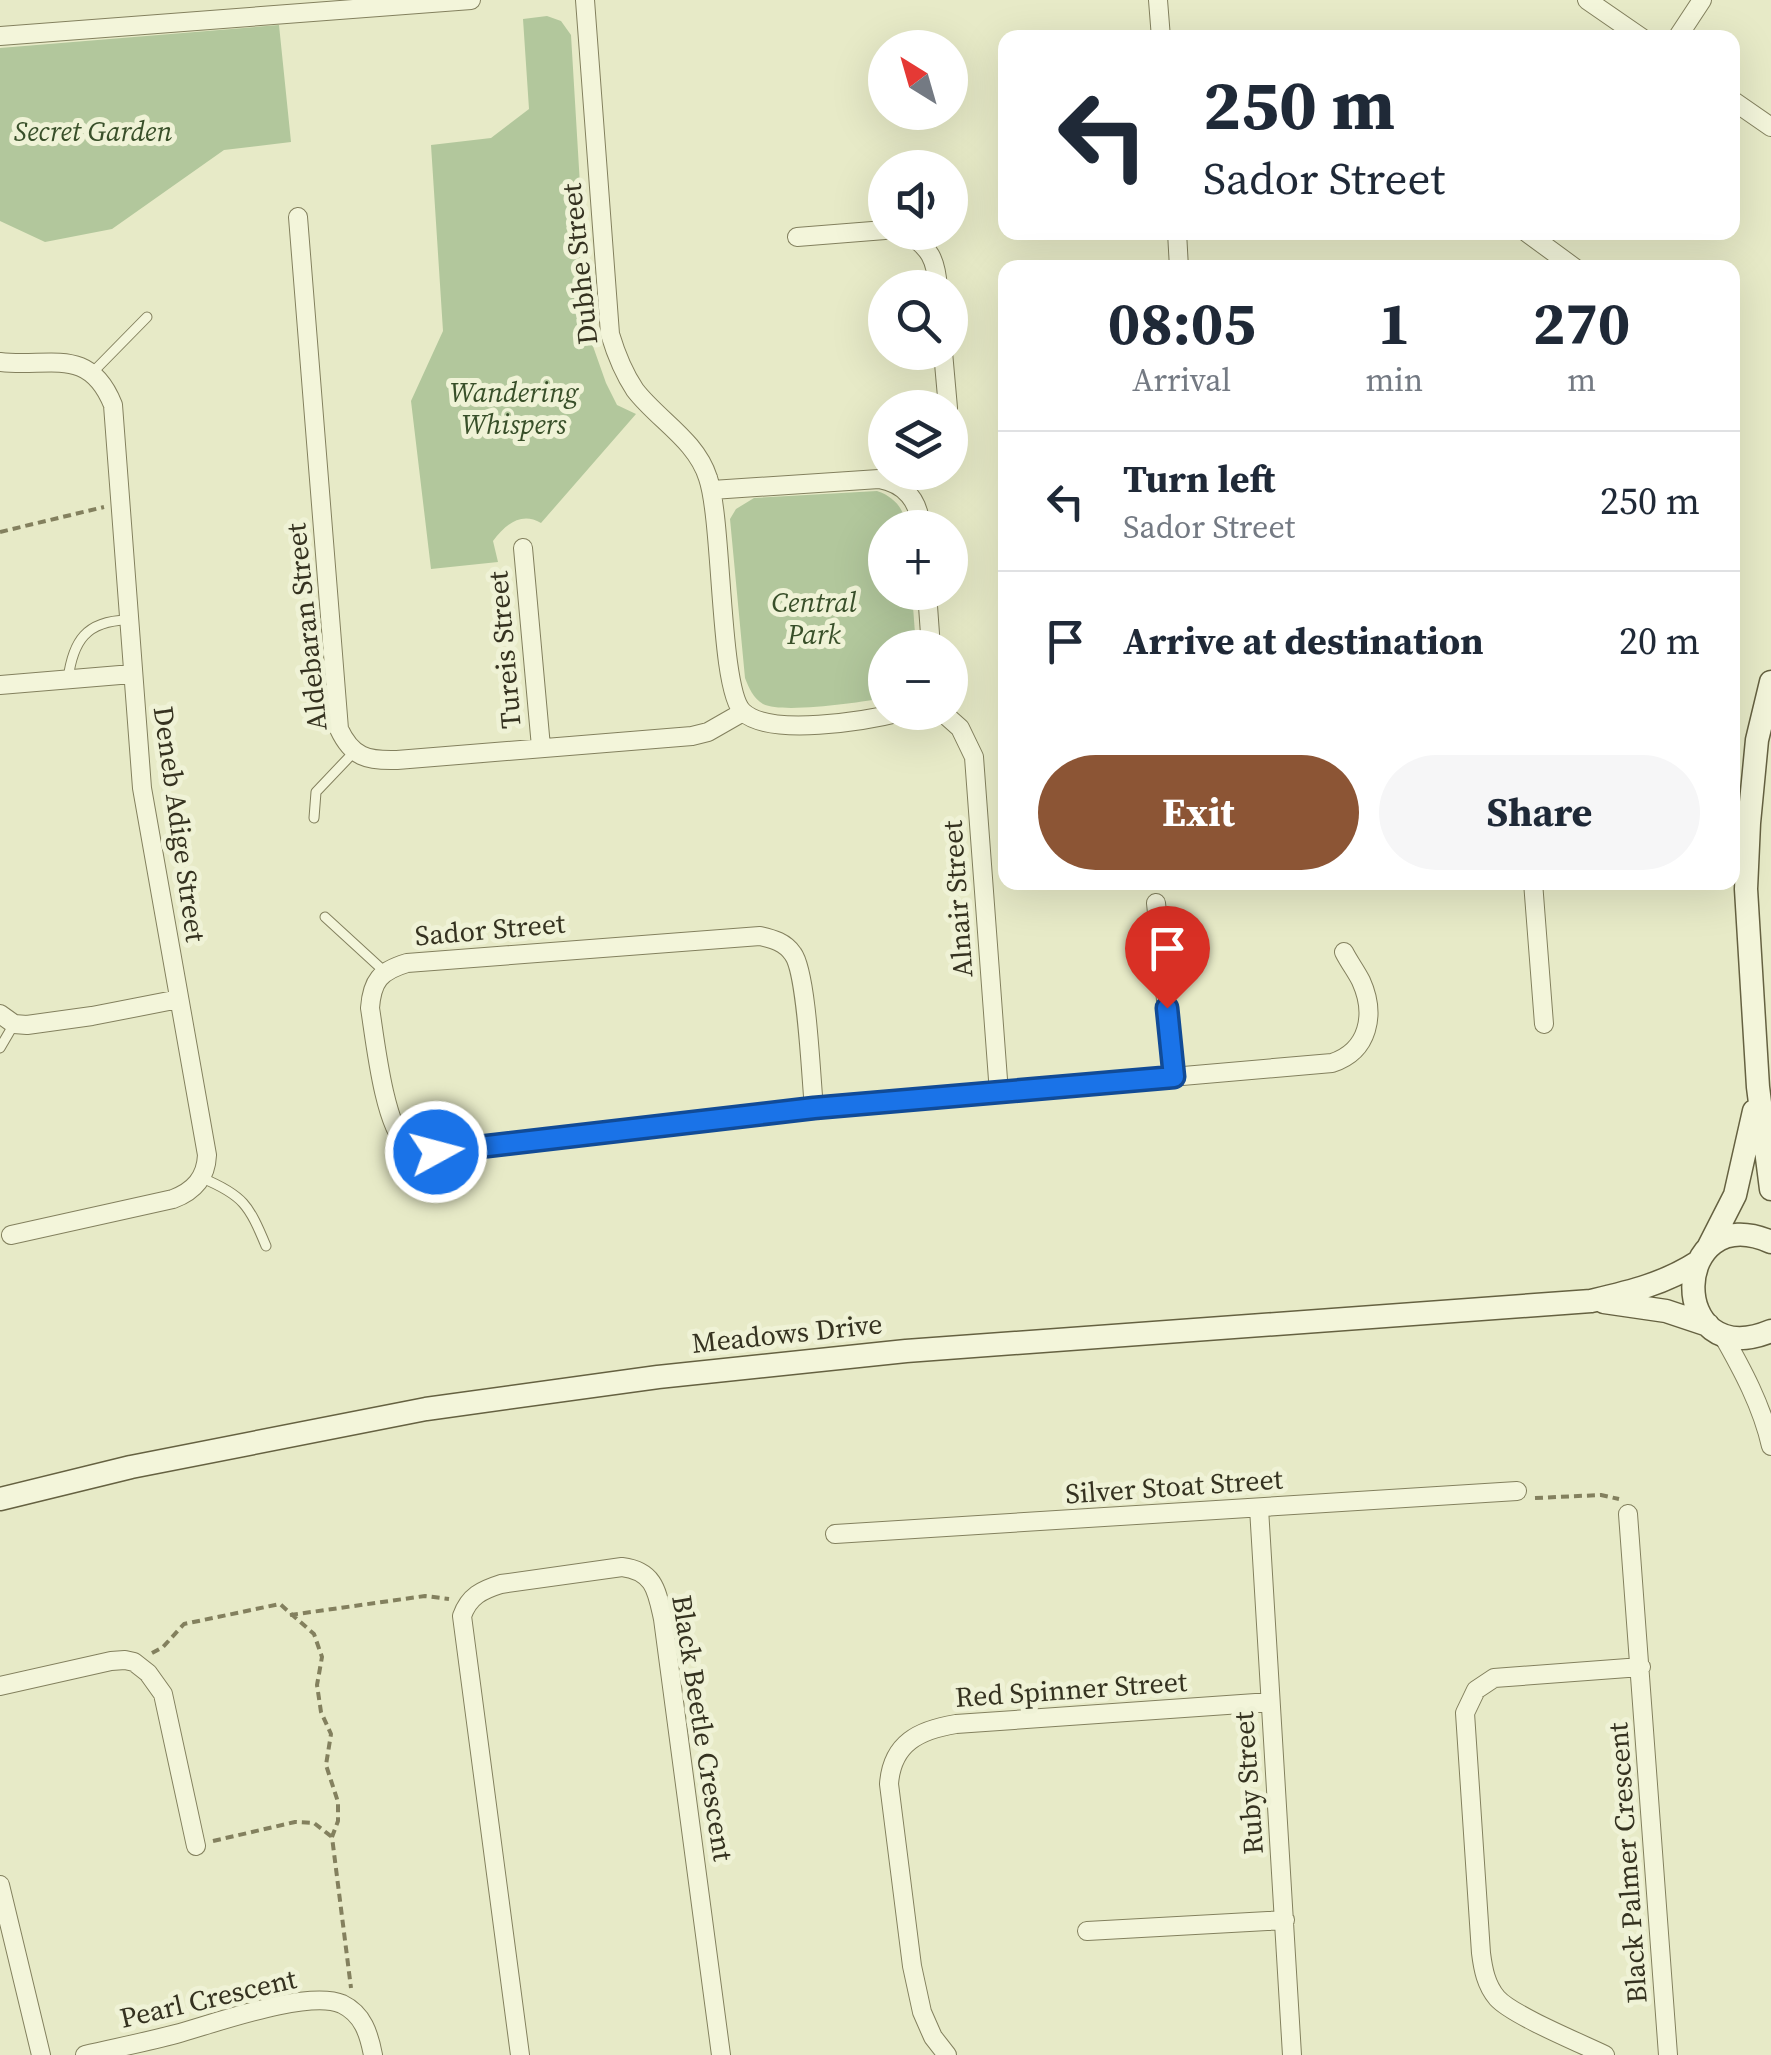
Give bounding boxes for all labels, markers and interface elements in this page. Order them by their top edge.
north arrow [868,30,968,130]
map controls [868,30,968,730]
text: 250 m [1203,56,1395,152]
icon: left [1038,70,1168,200]
park label: Secret Garden [14,112,172,150]
text: Sador Street [1203,147,1445,209]
button: sound [868,150,968,250]
street label: Dubhe Street [552,181,606,347]
button: search [868,270,968,370]
text: 08:05 [1108,282,1256,364]
text: 1 [1378,282,1411,364]
text: 270 [1533,282,1630,364]
text: Arrival [1132,358,1231,402]
text: min [1365,358,1423,402]
text: m [1567,358,1596,402]
park label: Wandering Whispers [450,373,580,443]
button: layers [868,390,968,490]
text: Turn left [1123,453,1275,505]
icon: left [1038,474,1093,529]
text: 250 m [1600,475,1700,527]
text: Sador Street [1123,505,1295,549]
button: + [868,510,968,610]
street label: Aldebaran Street [276,520,336,733]
street label: Tureis Street [478,569,530,730]
park label: Central Park [771,583,857,653]
icon: arrive [1038,614,1093,669]
text: Arrive at destination [1123,615,1484,667]
text: 20 m [1619,615,1700,667]
button: − [868,630,968,730]
street label: Deneb Adige Street [145,704,215,945]
button: Exit [1038,755,1359,870]
button: Share [1379,755,1700,870]
street label: Alnair Street [932,818,981,979]
street label: Sador Street [413,903,568,954]
pin [1125,906,1210,1009]
icon: arrive [1140,921,1195,976]
position arrow [384,1100,488,1204]
street label: Meadows Drive [690,1304,884,1362]
street label: Silver Stoat Street [1064,1459,1285,1513]
street label: Black Beetle Crescent [663,1592,743,1865]
street label: Red Spinner Street [954,1662,1189,1716]
street label: Ruby Street [1224,1709,1272,1856]
street label: Black Palmer Crescent [1598,1720,1656,2005]
street label: Pearl Crescent [116,1959,301,2037]

